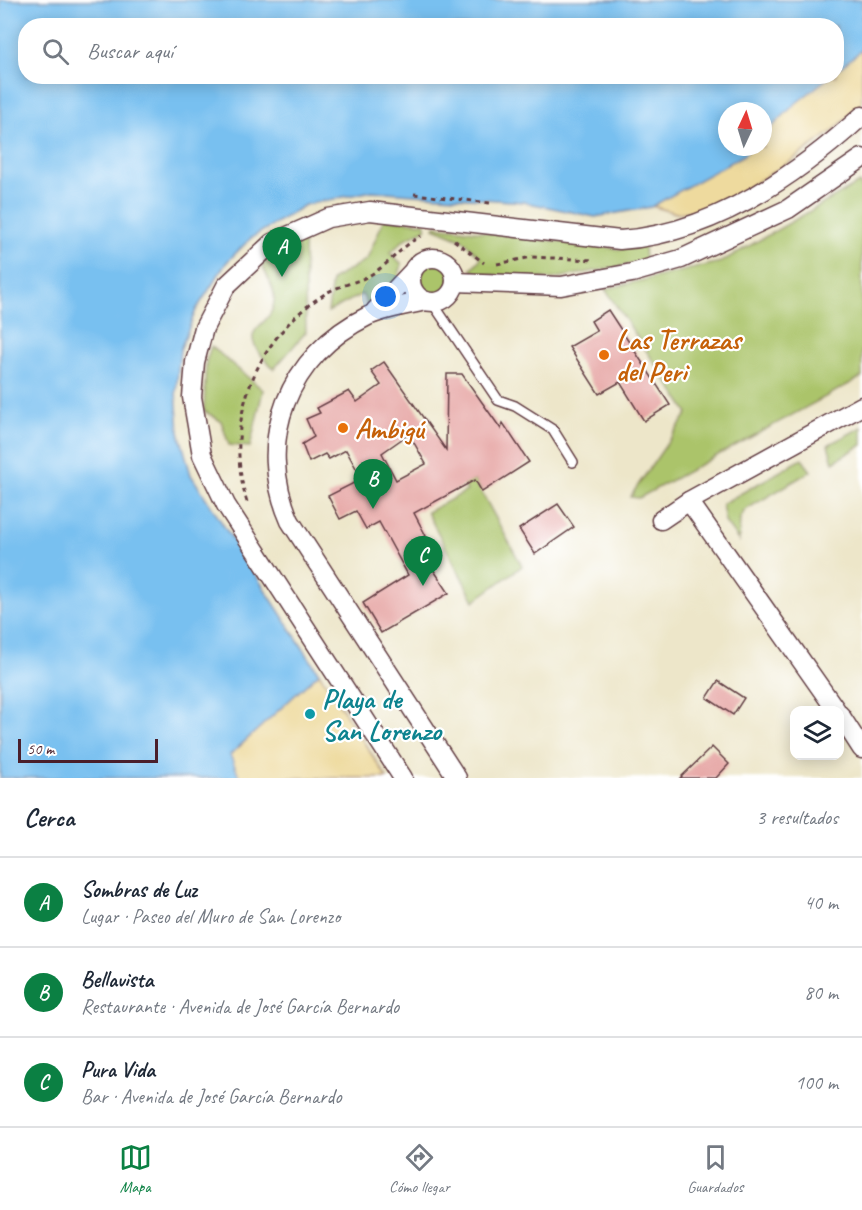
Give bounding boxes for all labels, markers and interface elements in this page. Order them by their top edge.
search box [18,18,844,84]
icon: search [39,35,72,68]
text: Buscar aquí [87,37,173,65]
north arrow [718,102,772,156]
pin: A [262,228,302,277]
your location [371,282,400,311]
place label: Las Terrazas del Peri [616,322,744,389]
marker: Las Terrazas del Peri [597,348,611,362]
place label: Ambigú [355,411,426,446]
marker: Ambigú [336,421,350,435]
pin: B [354,460,392,509]
pin: C [404,536,442,586]
place label: Playa de San Lorenzo [322,681,443,748]
map controls [790,706,844,760]
button: layers [790,706,844,760]
marker: Playa de San Lorenzo [303,707,317,721]
scale bar [18,736,158,764]
text: 50 m [27,739,54,759]
text: Cerca [24,801,74,834]
text: 3 resultados [756,805,838,830]
text: Sombras de Luz [81,876,197,904]
text: A [38,890,49,915]
text: 40 m [804,890,838,915]
text: Lugar · Paseo del Muro de San Lorenzo [81,904,340,929]
text: Bellavista [81,966,153,994]
text: B [38,980,49,1005]
text: 80 m [804,980,838,1005]
text: Restaurante · Avenida de José García Bernardo [81,994,399,1019]
text: Pura Vida [81,1056,155,1084]
text: C [39,1070,48,1095]
text: 100 m [795,1070,838,1095]
text: Bar · Avenida de José García Bernardo [81,1084,341,1109]
tab: Mapa [119,1141,152,1197]
tab: Cómo llegar [389,1141,450,1197]
tab: Guardados [687,1141,743,1197]

